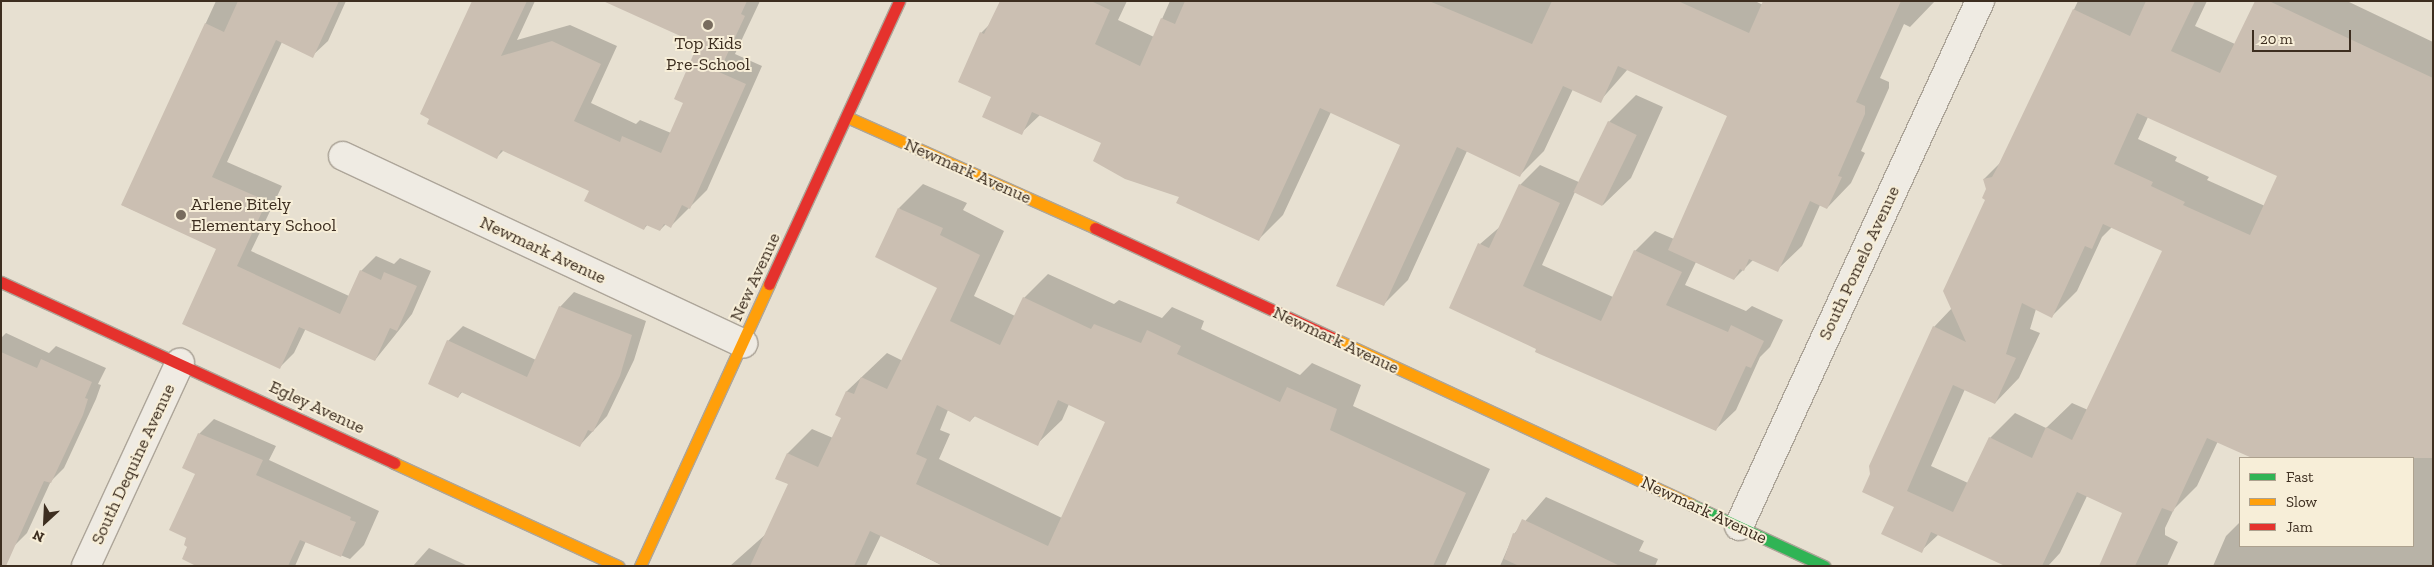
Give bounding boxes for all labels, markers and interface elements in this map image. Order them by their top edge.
marker: Top Kids Pre-School [702,19,714,31]
scale bar [2254,20,2353,52]
text: 20 m [2260,30,2293,48]
place label: Top Kids Pre-School [666,33,750,76]
street label: Newmark Avenue [901,133,1035,209]
street label: South Pomelo Avenue [1814,182,1904,344]
place label: Arlene Bitely Elementary School [191,194,337,236]
marker: Arlene Bitely Elementary School [175,209,187,221]
street label: Newmark Avenue [476,211,610,289]
street label: New Avenue [725,229,785,325]
street label: Newmark Avenue [1269,301,1403,379]
street label: Egley Avenue [265,375,369,439]
street label: South Dequine Avenue [86,380,180,548]
legend [2239,457,2414,547]
text: Fast [2286,468,2314,486]
street label: Newmark Avenue [1637,471,1771,549]
text: Slow [2286,493,2317,511]
north arrow [20,497,70,547]
text: Jam [2286,518,2313,536]
text: N [30,526,47,546]

